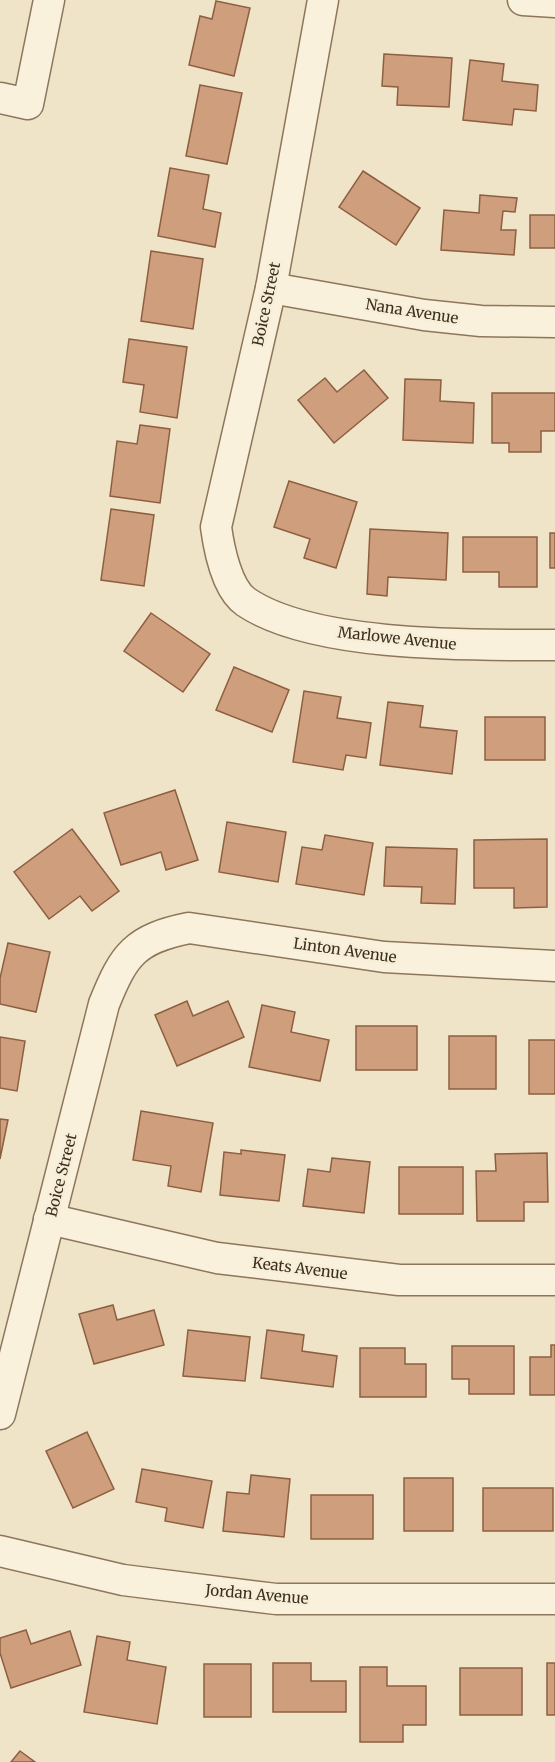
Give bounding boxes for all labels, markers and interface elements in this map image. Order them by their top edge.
street label: Boice Street [248,260,284,348]
street label: Nana Avenue [364,294,460,328]
street label: Marlowe Avenue [337,622,457,654]
street label: Linton Avenue [292,933,398,967]
street label: Boice Street [41,1131,81,1219]
street label: Keats Avenue [251,1253,349,1283]
street label: Jordan Avenue [204,1580,310,1608]

